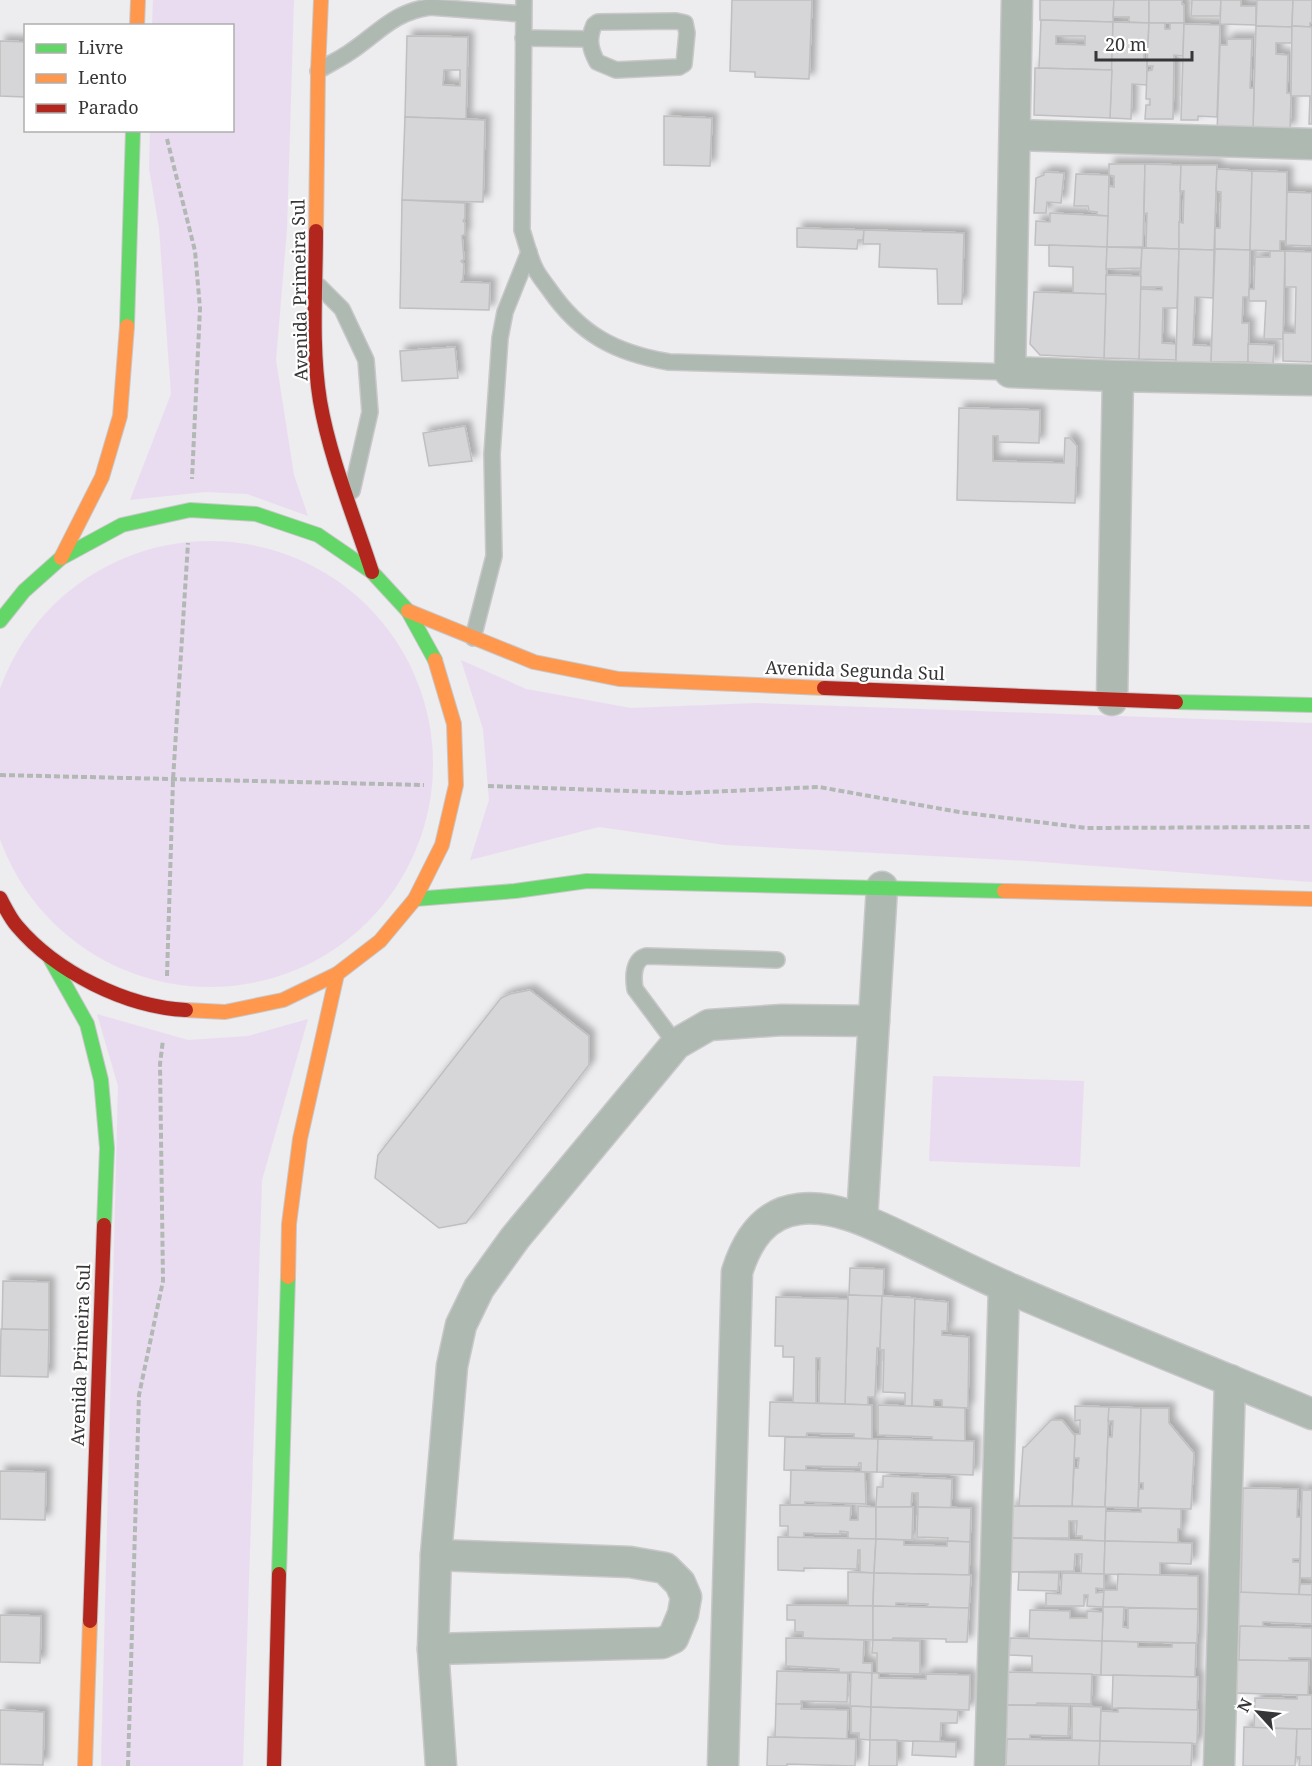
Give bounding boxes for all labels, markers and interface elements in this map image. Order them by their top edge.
legend [24,24,234,132]
scale bar [1096,24,1192,62]
text: 20 m [1105,32,1147,56]
text: Livre [78,35,124,59]
text: Lento [78,65,127,89]
text: Parado [78,95,139,119]
street label: Avenida Primeira Sul [285,198,313,381]
street label: Avenida Segunda Sul [765,655,946,685]
street label: Avenida Primeira Sul [65,1263,95,1446]
north arrow [1228,1682,1288,1742]
text: N [1232,1694,1257,1716]

